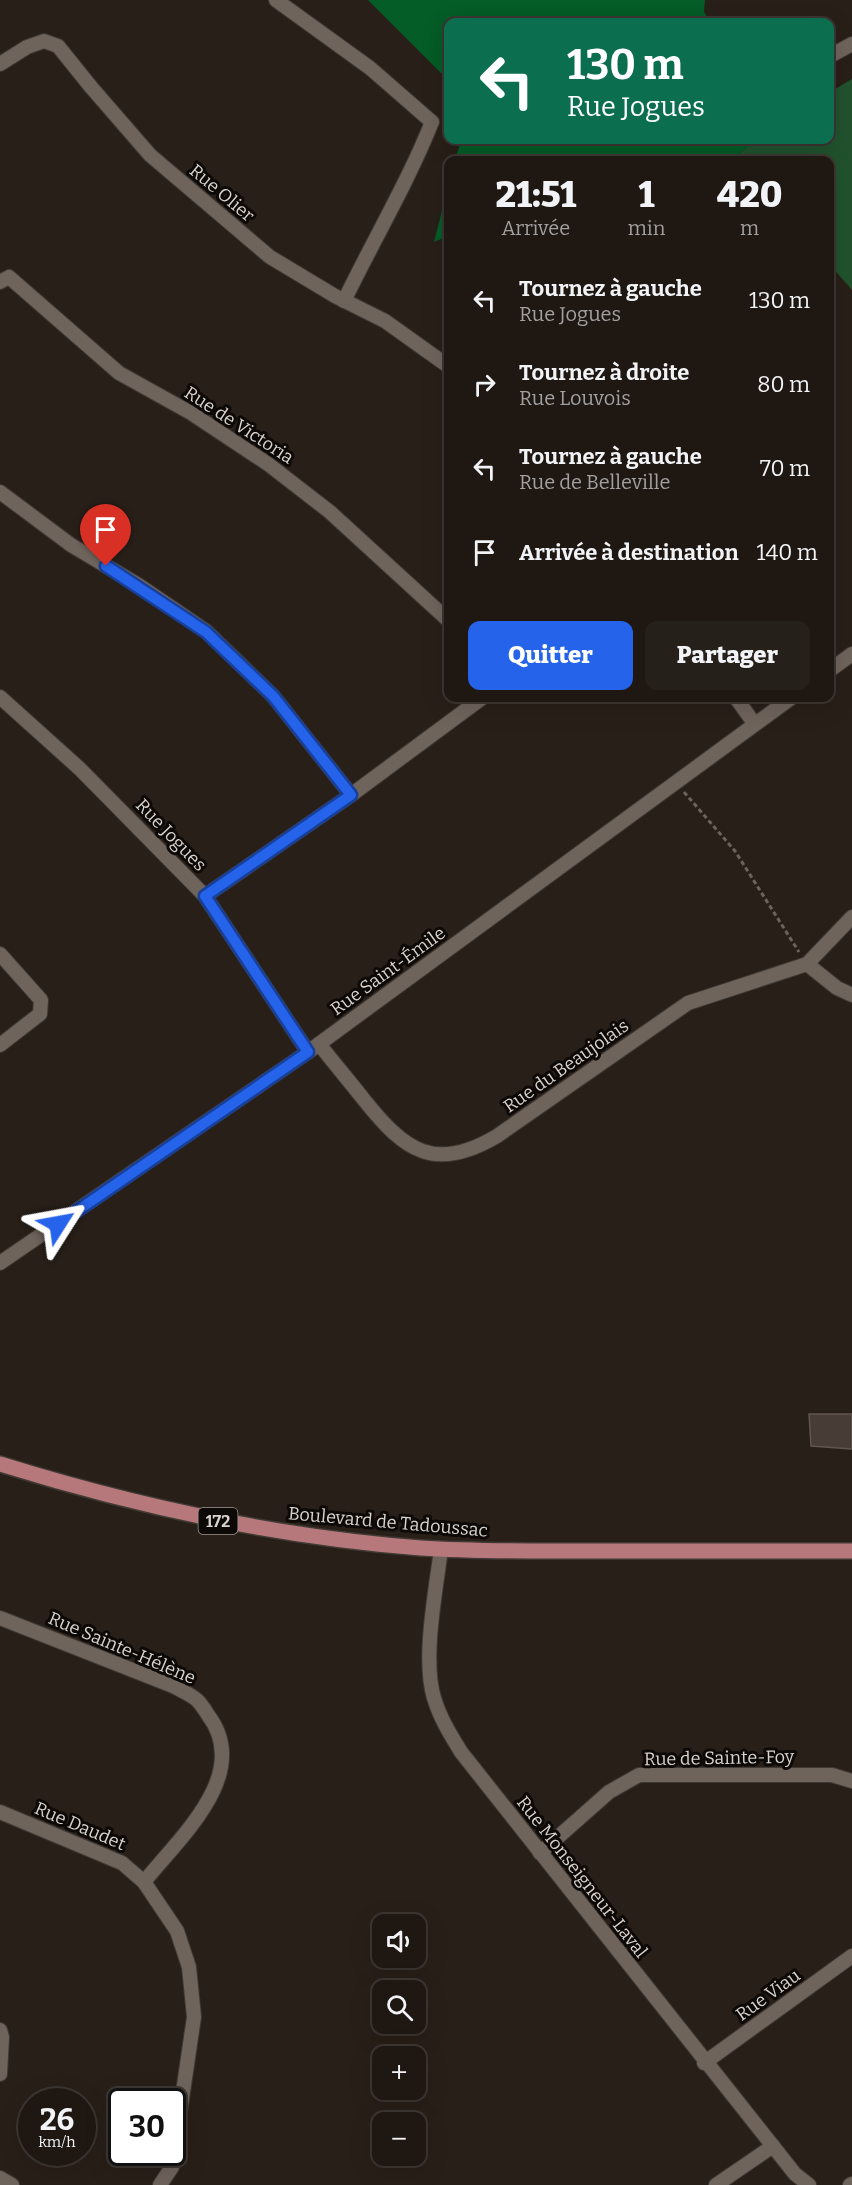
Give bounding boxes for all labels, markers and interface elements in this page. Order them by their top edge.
text: 130 m [567,40,684,90]
icon: left [468,42,546,120]
text: Rue Jogues [567,91,705,123]
street label: Rue Olier [185,160,259,226]
text: 21:51 [495,173,576,217]
text: 1 [639,173,655,217]
text: 420 [717,173,783,217]
text: Arrivée [502,216,570,240]
text: min [628,216,665,240]
text: m [740,216,759,240]
text: Tournez à gauche [519,275,702,302]
icon: left [468,284,501,317]
text: 130 m [749,287,810,314]
text: Rue Jogues [519,302,621,326]
text: Tournez à droite [519,359,689,386]
icon: right [468,368,501,401]
text: 80 m [757,371,810,398]
street label: Rue de Victoria [180,382,298,469]
text: Rue Louvois [519,386,631,410]
text: Tournez à gauche [519,443,702,470]
icon: left [468,452,501,485]
text: 70 m [760,455,810,482]
text: Rue de Belleville [519,470,670,494]
pin [80,504,131,566]
icon: arrive [89,513,122,546]
icon: arrive [468,536,501,569]
text: Arrivée à destination [519,539,739,566]
text: 140 m [757,539,818,566]
button: Quitter [468,621,633,690]
button: Partager [645,621,810,690]
street label: Rue Jogues [131,794,211,876]
street label: Rue Saint-Émile [326,921,450,1020]
street label: Rue du Beaujolais [499,1015,633,1117]
position arrow [26,1192,90,1256]
street label: Boulevard de Tadoussac [287,1502,489,1542]
road number: 172 [198,1508,238,1534]
street label: Rue Sainte-Hélène [45,1607,199,1689]
street label: Rue de Sainte-Foy [644,1746,795,1770]
street label: Rue Monseigneur-Laval [512,1792,652,1962]
street label: Rue Daudet [31,1797,129,1855]
map controls [372,1914,426,2166]
button: sound [372,1914,426,1968]
street label: Rue Viau [732,1964,804,2026]
button: search [372,1980,426,2034]
button: + [372,2046,426,2100]
speed limit sign: 30 [108,2088,186,2166]
text: 26 [40,2102,74,2138]
button: − [372,2112,426,2166]
text: km/h [38,2133,76,2151]

